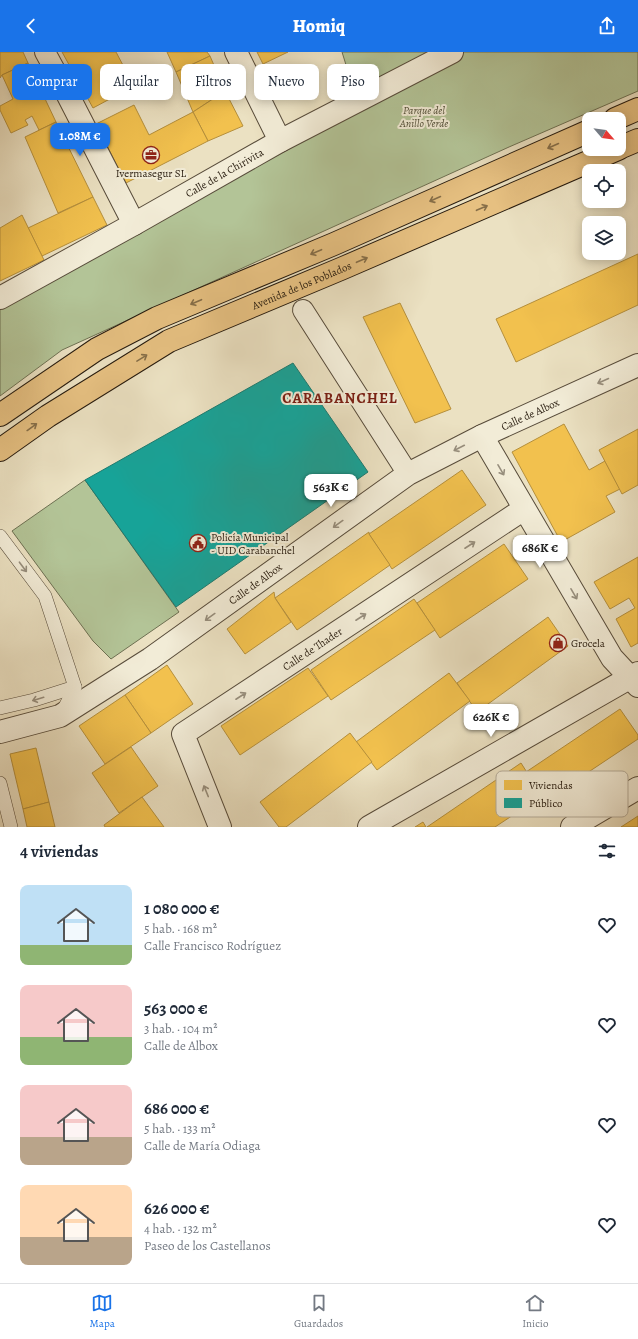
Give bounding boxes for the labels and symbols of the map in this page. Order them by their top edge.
park label: Parque del Anillo Verde [399,103,448,131]
north arrow [582,112,626,156]
pin: 1.08M € [43,123,117,157]
one-way arrow [548,143,560,151]
street label: Calle de la Chirivita [183,144,267,201]
office icon: Ivermasegur SL [141,145,161,165]
place label: Ivermasegur SL [116,166,187,181]
one-way arrow [429,196,441,203]
one-way arrow [475,204,487,211]
one-way arrow [310,248,322,256]
one-way arrow [356,255,368,263]
street label: Avenida de los Poblados [249,258,354,313]
one-way arrow [190,299,202,306]
one-way arrow [136,354,147,362]
one-way arrow [597,378,609,385]
district label: CARABANCHEL [282,388,398,408]
street label: Calle de Albox [498,394,562,434]
one-way arrow [26,423,37,431]
one-way arrow [453,444,465,452]
one-way arrow [498,464,506,476]
pin: 563K € [298,474,364,508]
one-way arrow [333,520,344,529]
place label: Policía Municipal - UID Carabanchel [211,530,295,558]
public building icon: Policía Municipal - UID Carabanchel [188,533,208,553]
pin: 686K € [507,535,573,569]
one-way arrow [464,541,475,549]
street label: Calle de Albox [225,559,286,608]
one-way arrow [19,561,28,572]
one-way arrow [571,588,579,600]
one-way arrow [204,613,215,621]
one-way arrow [355,613,366,621]
street label: Calle de Thader [280,624,345,674]
shop icon: Grocela [548,633,568,653]
place label: Grocela [571,636,606,651]
one-way arrow [235,692,246,700]
one-way arrow [32,696,45,703]
pin: 626K € [458,704,524,738]
legend [496,771,628,817]
text: Viviendas [528,778,573,793]
one-way arrow [201,785,209,797]
text: Público [529,796,563,811]

